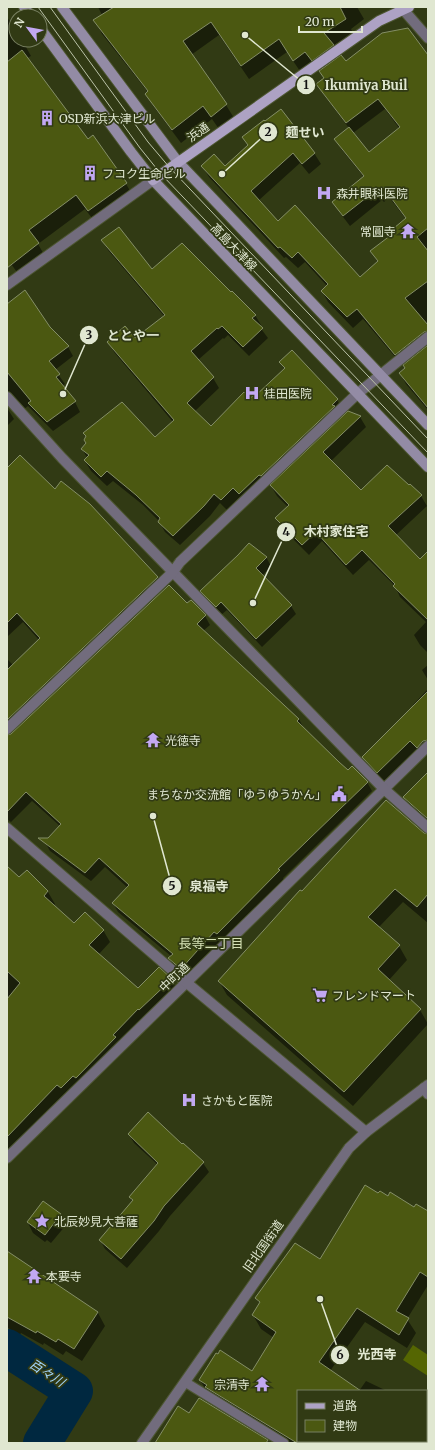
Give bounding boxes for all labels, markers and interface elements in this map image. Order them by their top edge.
north arrow [8,8,48,48]
scale bar [299,8,362,34]
text: 20 m [305,14,334,29]
text: N [11,15,28,30]
callout: Ikumiya Buil [296,72,415,97]
text: 1 [303,77,309,92]
text: Ikumiya Buil [324,77,408,94]
building icon: OSD新浜大津ビル [38,109,56,127]
place label: OSD新浜大津ビル [59,111,156,126]
street label: 浜通 [184,119,212,145]
callout: 麺せい [258,120,333,145]
text: 2 [264,124,272,139]
text: 麺せい [285,124,325,141]
building icon: フコク生命ビル [81,164,99,182]
place label: フコク生命ビル [102,166,186,181]
hospital icon: 森井眼科医院 [315,184,333,202]
place label: 森井眼科医院 [336,186,408,201]
street label: 高島大津線 [208,220,260,274]
temple icon: 常圓寺 [399,222,417,240]
place label: 常圓寺 [360,224,396,239]
callout: ととや一 [79,323,167,348]
text: 3 [86,327,93,342]
text: ととや一 [107,327,159,344]
hospital icon: 桂田医院 [243,384,261,402]
place label: 桂田医院 [264,386,312,401]
callout: 木村家住宅 [276,519,377,544]
text: 木村家住宅 [303,523,369,540]
text: 4 [282,524,290,539]
temple icon: 光徳寺 [144,731,162,749]
place label: 光徳寺 [165,733,201,748]
public building icon: まちなか交流館「ゆうゆうかん」 [330,785,348,803]
place label: まちなか交流館「ゆうゆうかん」 [147,787,327,802]
callout: 泉福寺 [162,874,237,899]
text: 5 [168,878,176,893]
text: 泉福寺 [189,878,229,895]
district label: 長等二丁目 [178,935,244,952]
street label: 中町通 [156,959,192,995]
supermarket icon: フレンドマート [311,986,329,1004]
place label: フレンドマート [332,988,416,1003]
hospital icon: さかもと医院 [180,1091,198,1109]
place label: さかもと医院 [201,1093,273,1108]
place icon: 北辰妙見大菩薩 [33,1212,51,1230]
place label: 北辰妙見大菩薩 [54,1214,138,1229]
street label: 旧北国街道 [240,1217,286,1275]
temple icon: 本要寺 [25,1267,43,1285]
place label: 本要寺 [46,1269,82,1284]
callout: 光西寺 [330,1342,405,1367]
text: 光西寺 [357,1346,397,1363]
text: 6 [336,1347,344,1362]
water label: 百々川 [26,1355,70,1392]
temple icon: 宗清寺 [253,1375,271,1393]
place label: 宗清寺 [214,1377,250,1392]
legend [297,1390,427,1442]
text: 道路 [333,1398,357,1413]
text: 建物 [333,1418,357,1433]

